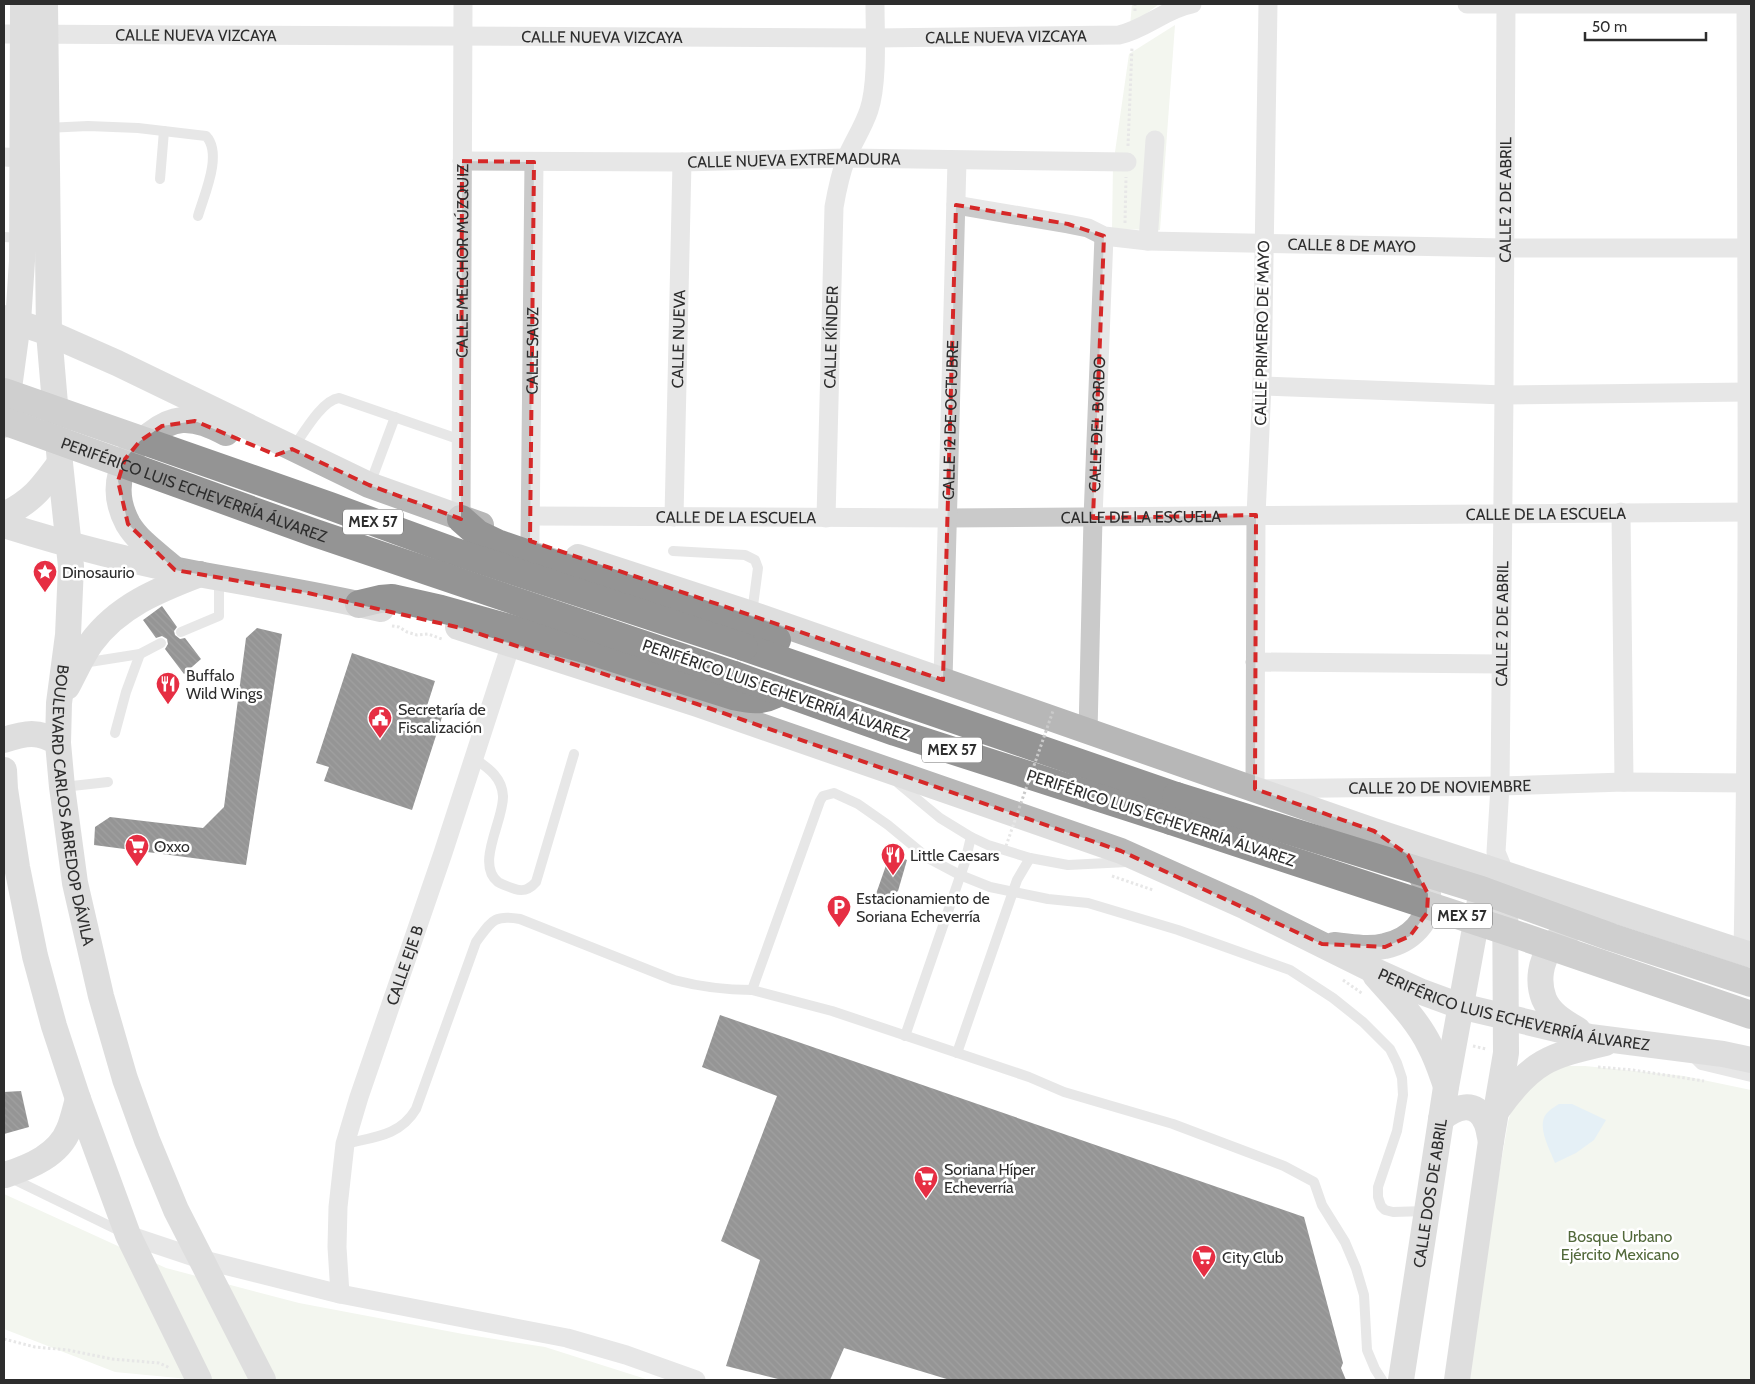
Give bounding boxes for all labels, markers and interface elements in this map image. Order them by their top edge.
scale bar [1585,10,1706,42]
text: 50 m [1592,18,1627,36]
street label: CALLE NUEVA VIZCAYA [115,25,277,45]
street label: CALLE NUEVA VIZCAYA [925,26,1087,47]
street label: CALLE NUEVA VIZCAYA [521,27,683,47]
street label: CALLE 2 DE ABRIL [1495,137,1515,263]
street label: CALLE NUEVA EXTREMADURA [687,148,901,171]
street label: CALLE MELCHOR MÚZQUIZ [452,164,472,358]
street label: CALLE 8 DE MAYO [1287,234,1416,256]
street label: CALLE PRIMERO DE MAYO [1251,240,1273,426]
street label: CALLE KÍNDER [820,285,841,389]
street label: CALLE NUEVA [667,289,689,389]
street label: CALLE SAUZ [522,307,542,395]
street label: CALLE 12 DE OCTUBRE [938,340,962,500]
street label: CALLE DEL BORDO [1085,356,1109,492]
street label: PERIFÉRICO LUIS ECHEVERRÍA ÁLVAREZ [58,433,330,546]
street label: CALLE DE LA ESCUELA [1466,503,1626,524]
street label: CALLE DE LA ESCUELA [1061,506,1221,527]
street label: CALLE DE LA ESCUELA [656,507,816,527]
road number: MEX 57 [343,510,403,534]
place icon: Dinosaurio [32,559,58,593]
street label: CALLE 2 DE ABRIL [1492,561,1512,687]
place label: Dinosaurio [62,563,135,582]
street label: PERIFÉRICO LUIS ECHEVERRÍA ÁLVAREZ [640,635,912,745]
street label: BOULEVARD CARLOS ABREDOP DÁVILA [48,664,99,948]
place label: Buffalo Wild Wings [186,666,263,703]
restaurant icon: Buffalo Wild Wings [155,671,181,705]
place label: Secretaría de Fiscalización [398,700,486,737]
public building icon: Secretaría de Fiscalización [367,705,393,739]
road number: MEX 57 [922,738,982,762]
street label: PERIFÉRICO LUIS ECHEVERRÍA ÁLVAREZ [1024,766,1298,871]
street label: CALLE 20 DE NOVIEMBRE [1348,775,1532,797]
supermarket icon: Oxxo [124,833,150,867]
place label: Oxxo [154,837,190,856]
restaurant icon: Little Caesars [880,842,906,876]
place label: Little Caesars [910,846,1000,865]
place label: Estacionamiento de Soriana Echeverría [856,889,990,926]
parking icon: Estacionamiento de Soriana Echeverría [826,894,852,928]
road number: MEX 57 [1432,904,1492,928]
street label: CALLE EJE B [382,922,427,1008]
street label: PERIFÉRICO LUIS ECHEVERRÍA ÁLVAREZ [1375,964,1651,1054]
street label: CALLE DOS DE ABRIL [1409,1117,1451,1269]
place label: Soriana Híper Echeverría [944,1160,1036,1197]
supermarket icon: Soriana Híper Echeverría [913,1165,939,1199]
park label: Bosque Urbano Ejército Mexicano [1561,1227,1679,1264]
supermarket icon: City Club [1191,1244,1217,1278]
place label: City Club [1222,1248,1284,1267]

